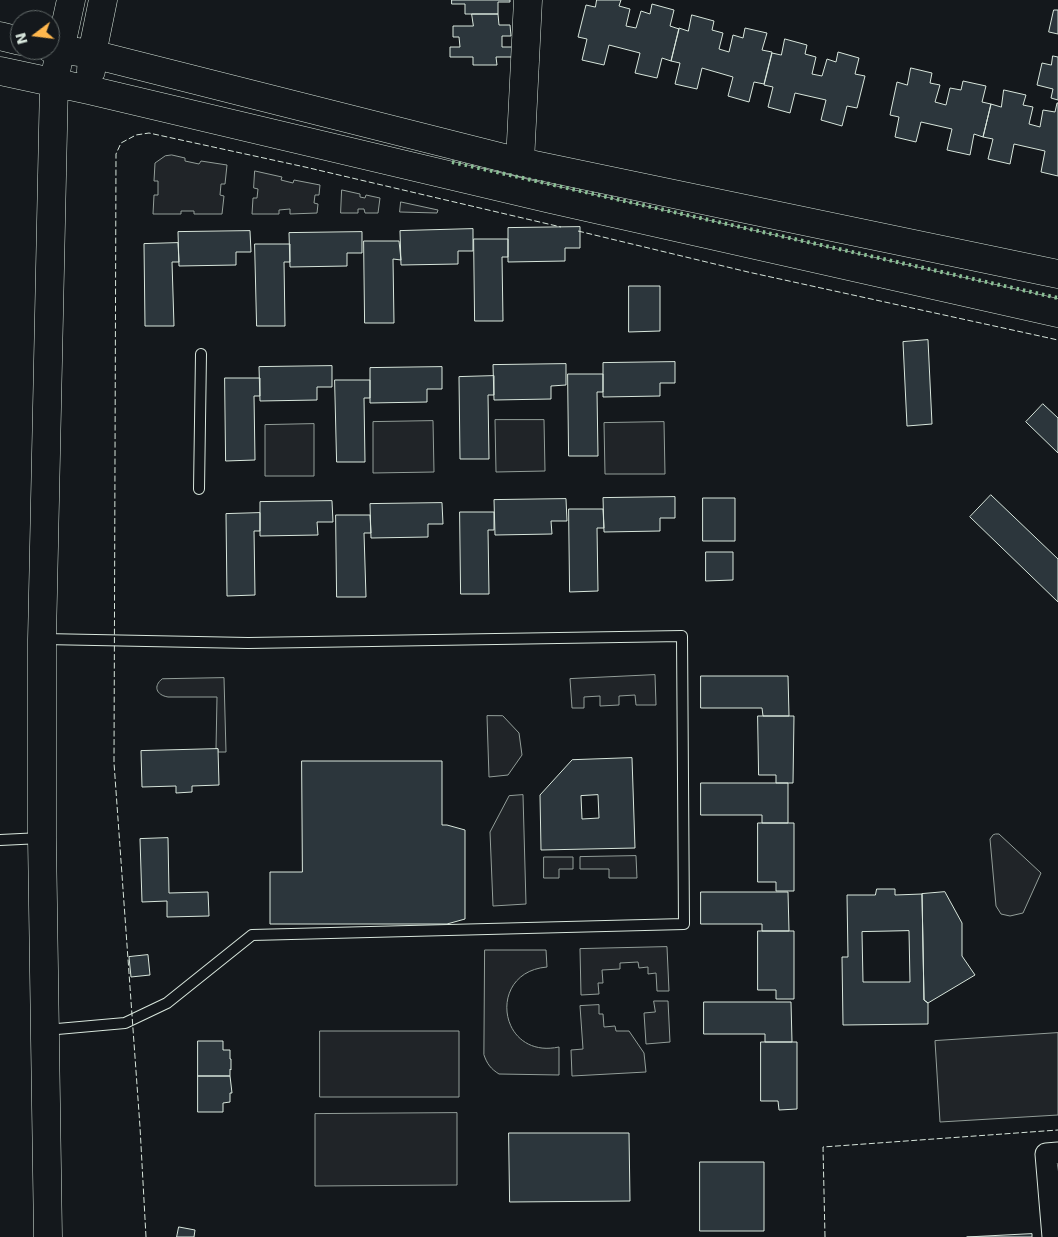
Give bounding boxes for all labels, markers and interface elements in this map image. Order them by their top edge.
north arrow [10,10,60,60]
text: N [12,31,31,46]

